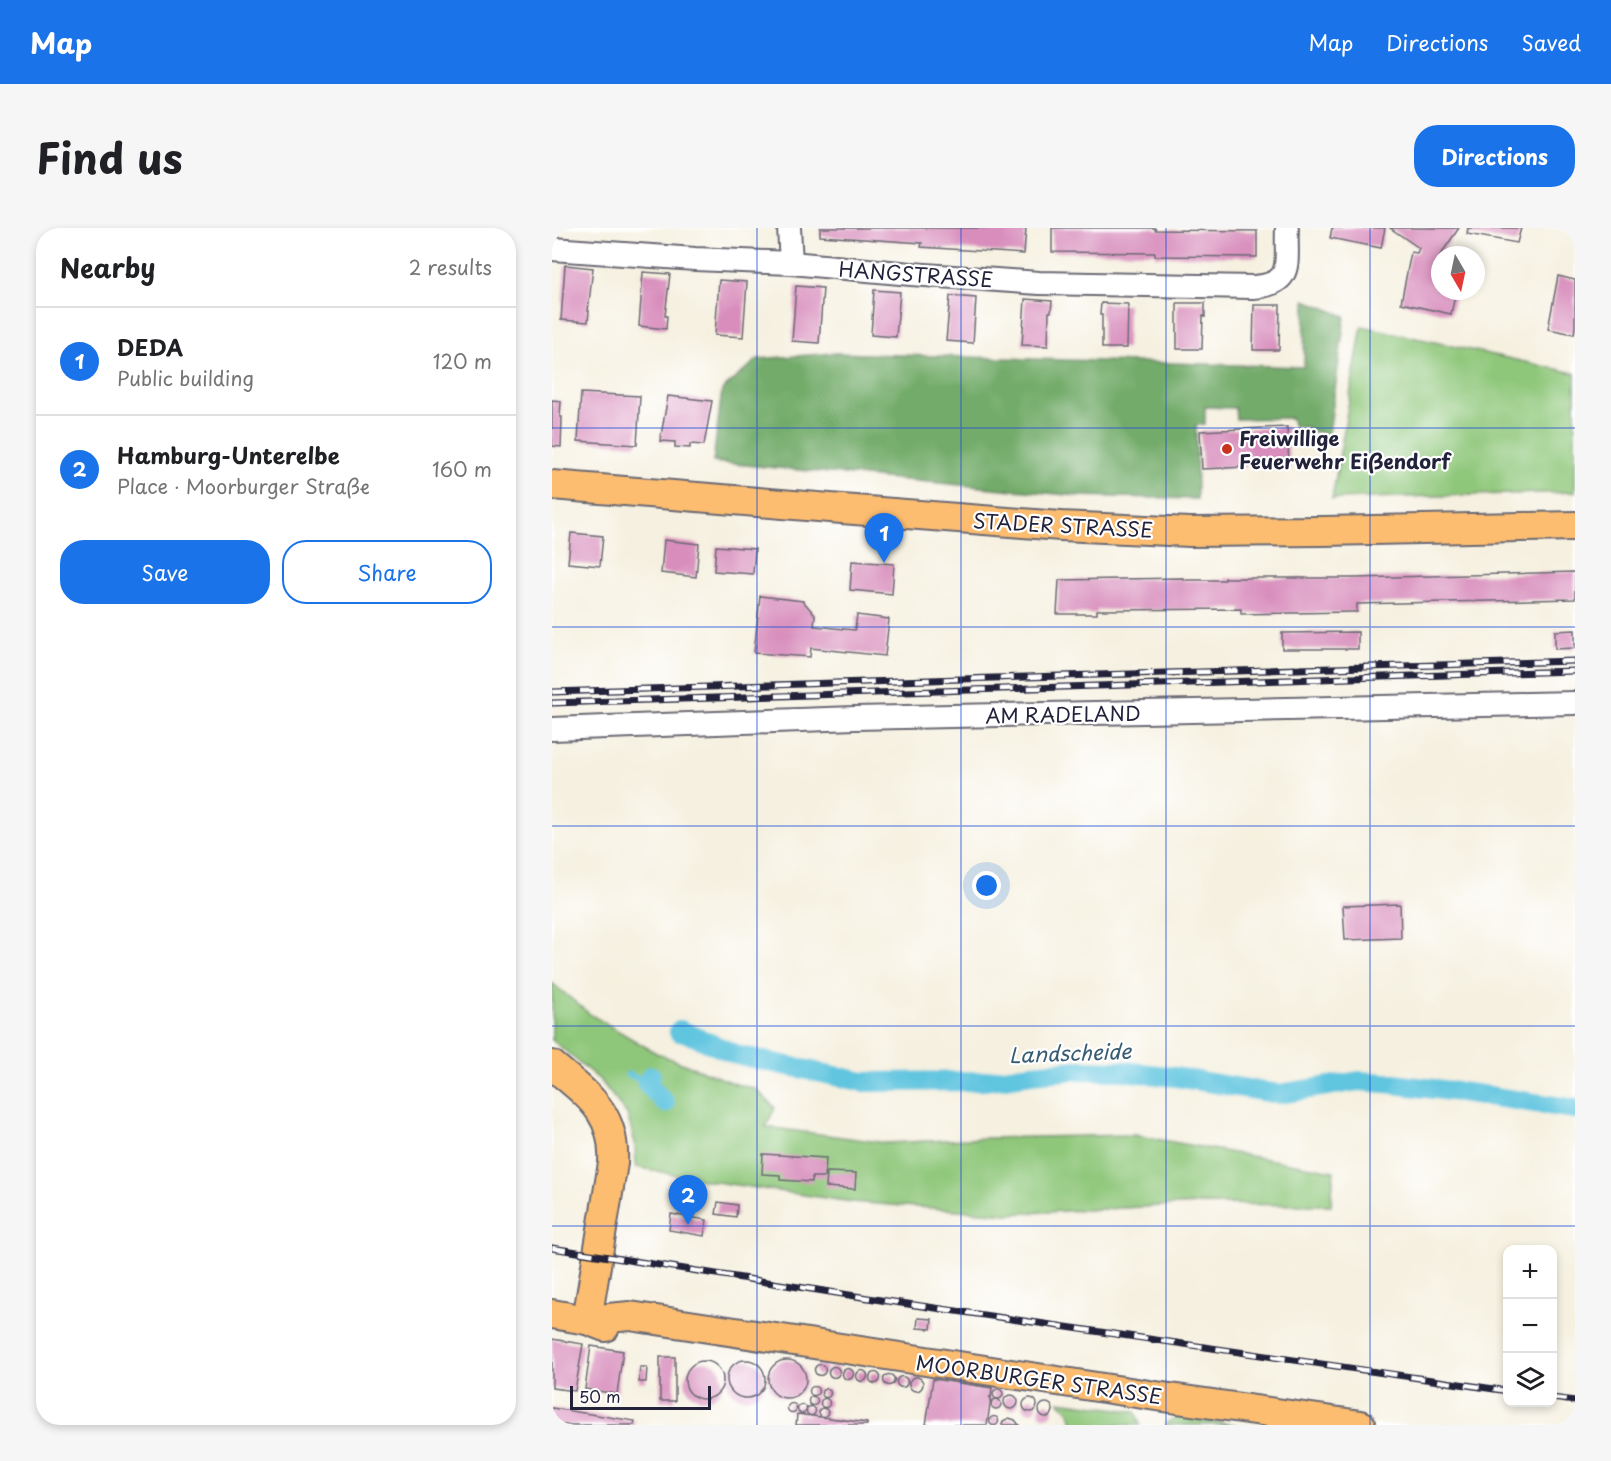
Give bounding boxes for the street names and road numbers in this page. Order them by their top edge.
street label: HANGSTRASSE [838,254,994,294]
street label: STADER STRASSE [972,505,1154,545]
street label: AM RADELAND [985,698,1141,730]
street label: MOORBURGER STRASSE [914,1347,1164,1411]

